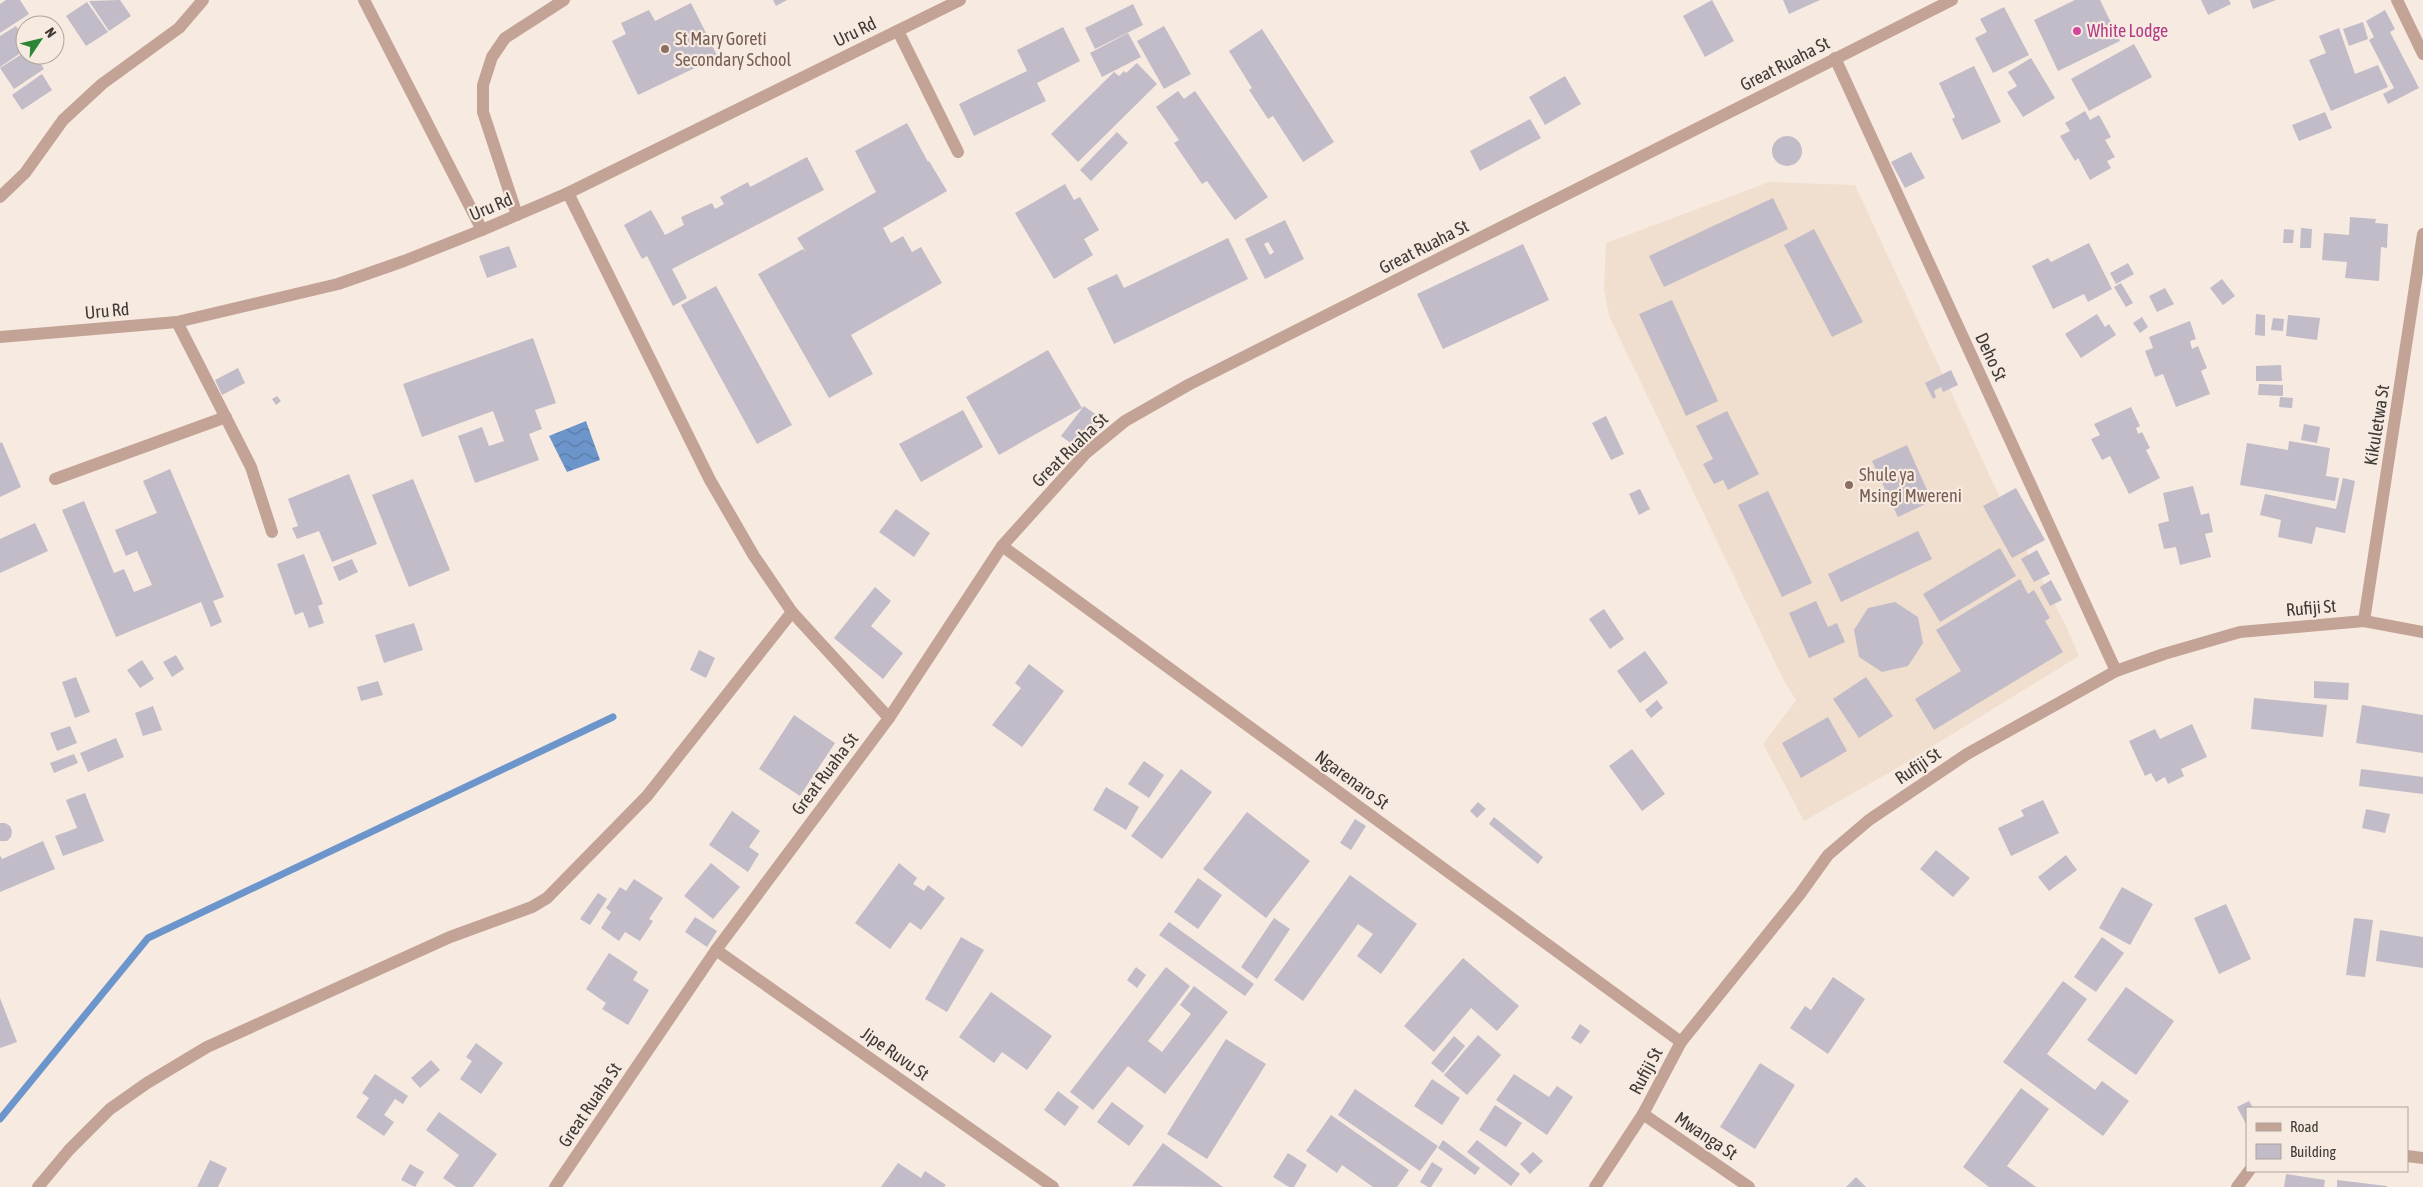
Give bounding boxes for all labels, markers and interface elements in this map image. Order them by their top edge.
street label: Uru Rd [830,12,879,51]
north arrow [15,15,65,65]
place label: White Lodge [2087,20,2168,41]
text: N [42,25,60,41]
marker: White Lodge [2071,25,2083,37]
place label: St Mary Goreti Secondary School [675,28,791,70]
street label: Great Ruaha St [1737,32,1833,95]
marker: St Mary Goreti Secondary School [659,43,671,55]
street label: Uru Rd [466,188,515,225]
street label: Great Ruaha St [1376,215,1472,278]
street label: Uru Rd [84,298,130,323]
street label: Deho St [1971,329,2012,384]
street label: Kikuletwa St [2360,383,2393,467]
street label: Great Ruaha St [1027,408,1112,491]
place label: Shule ya Msingi Mwereni [1859,464,1962,506]
marker: Shule ya Msingi Mwereni [1843,479,1855,491]
street label: Rufiji St [2285,595,2337,620]
street label: Great Ruaha St [787,728,862,819]
street label: Rufiji St [1891,743,1944,788]
street label: Ngarenaro St [1311,746,1393,813]
street label: Jipe Ruvu St [857,1023,933,1085]
street label: Rufiji St [1624,1044,1667,1098]
street label: Great Ruaha St [554,1058,626,1151]
street label: Mwanga St [1671,1107,1741,1164]
legend [2246,1107,2408,1172]
text: Road [2290,1118,2319,1135]
text: Building [2290,1143,2336,1160]

